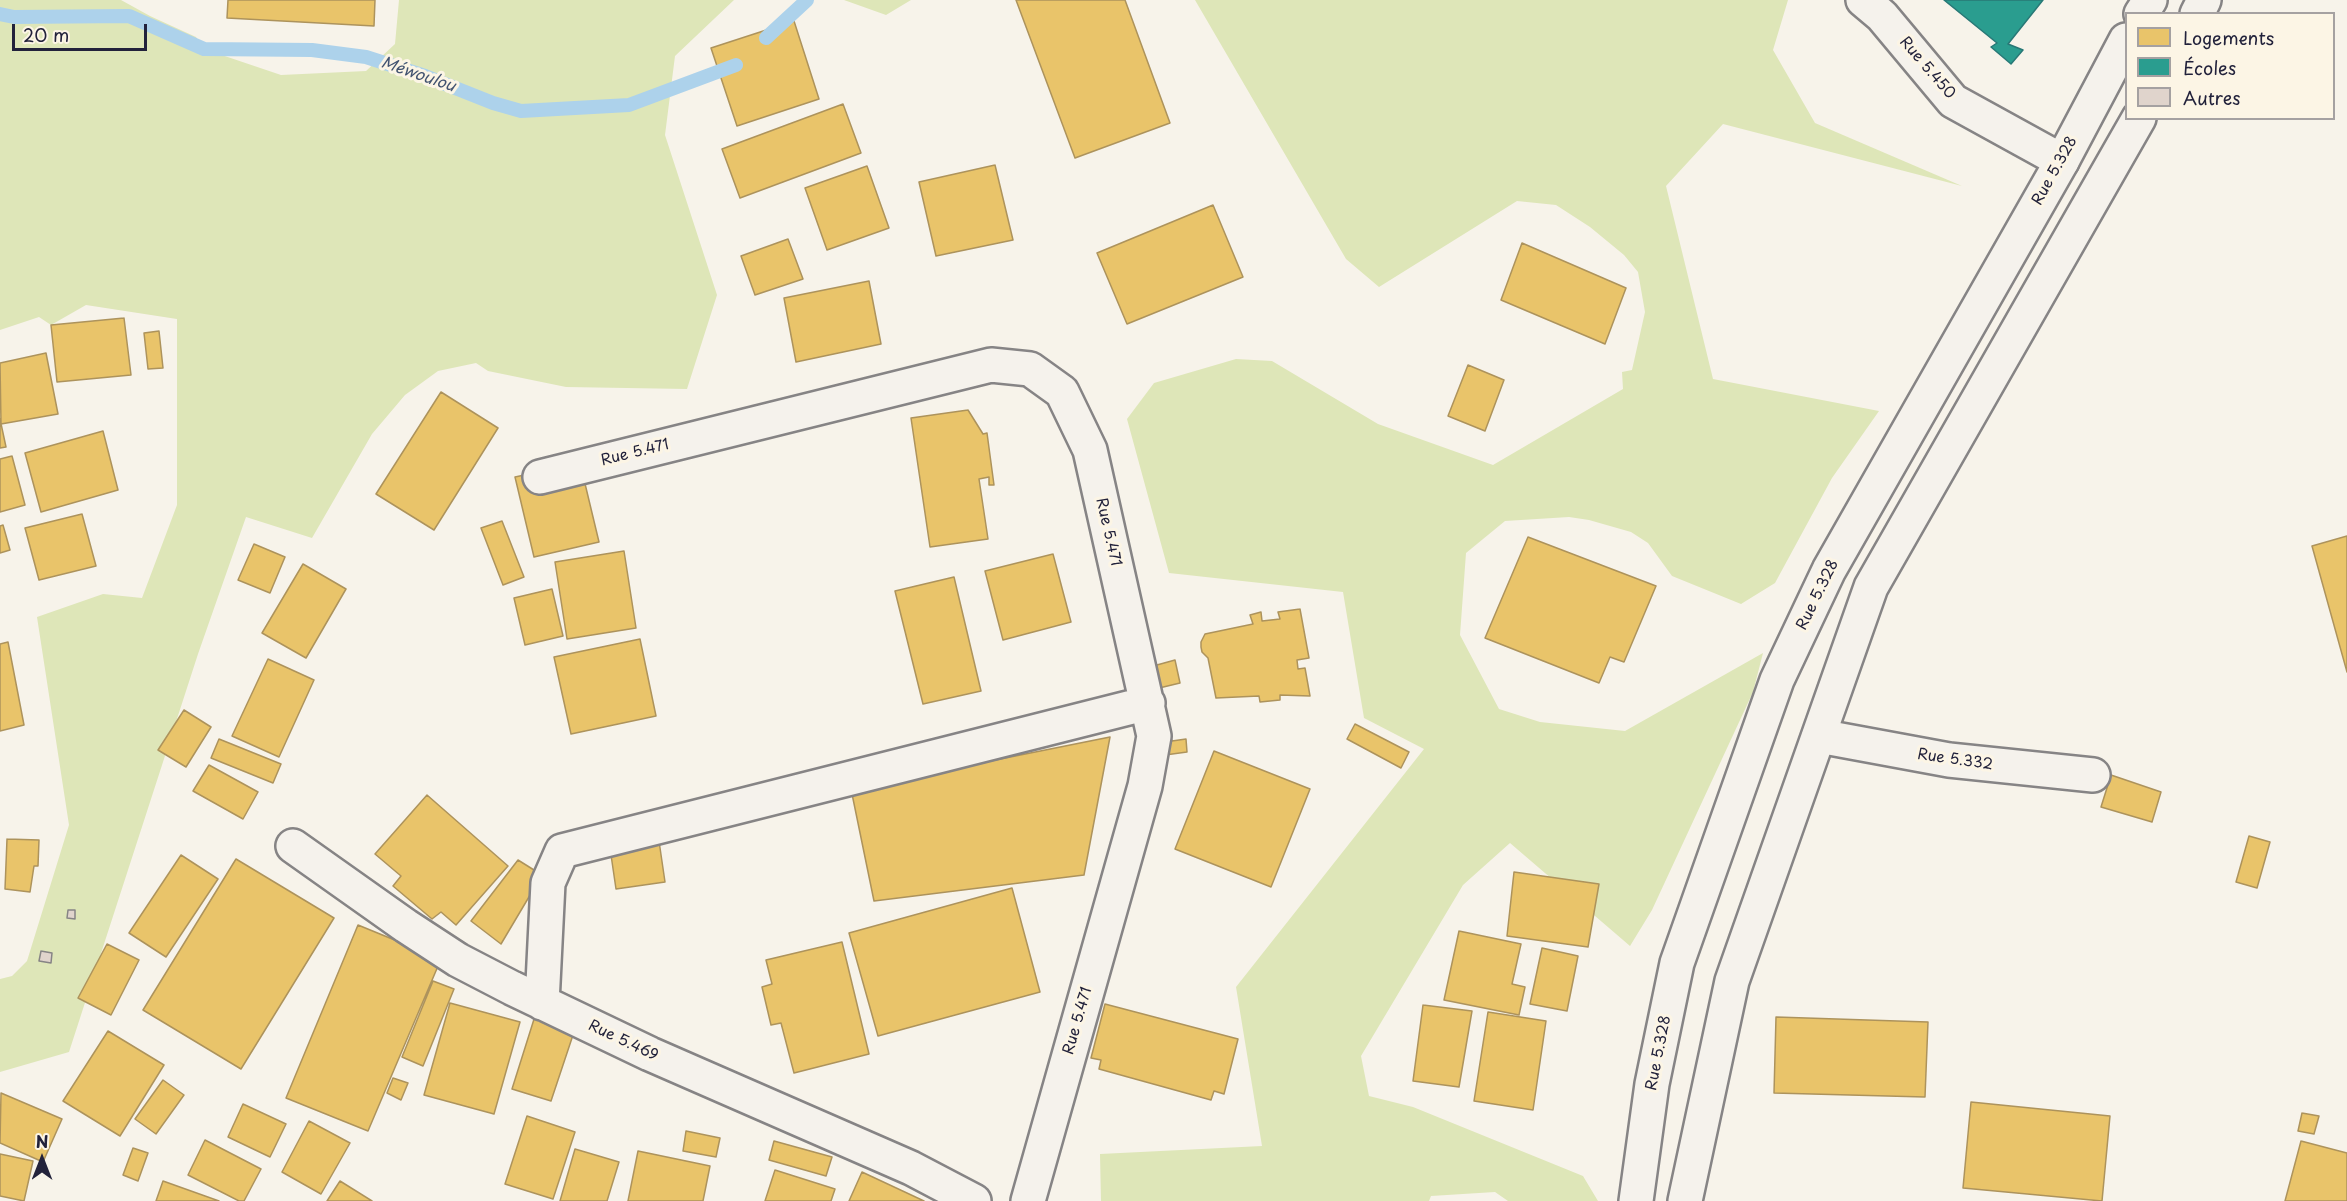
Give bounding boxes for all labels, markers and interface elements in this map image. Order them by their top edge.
scale bar [15,12,150,50]
legend [2125,12,2335,120]
text: 20 m [23,21,69,48]
text: Logements [2183,24,2274,51]
street label: Rue 5.450 [1895,33,1959,103]
water label: Méwoulou [378,53,458,97]
text: Écoles [2183,54,2236,81]
text: Autres [2183,84,2240,111]
street label: Rue 5.328 [2029,133,2081,209]
street label: Rue 5.471 [599,436,671,470]
street label: Rue 5.471 [1091,496,1125,568]
street label: Rue 5.328 [1793,557,1843,633]
street label: Rue 5.332 [1916,746,1994,774]
street label: Rue 5.471 [1060,985,1096,1057]
street label: Rue 5.328 [1643,1014,1675,1092]
street label: Rue 5.469 [585,1017,661,1065]
north arrow [12,1129,72,1189]
text: N [36,1129,48,1153]

